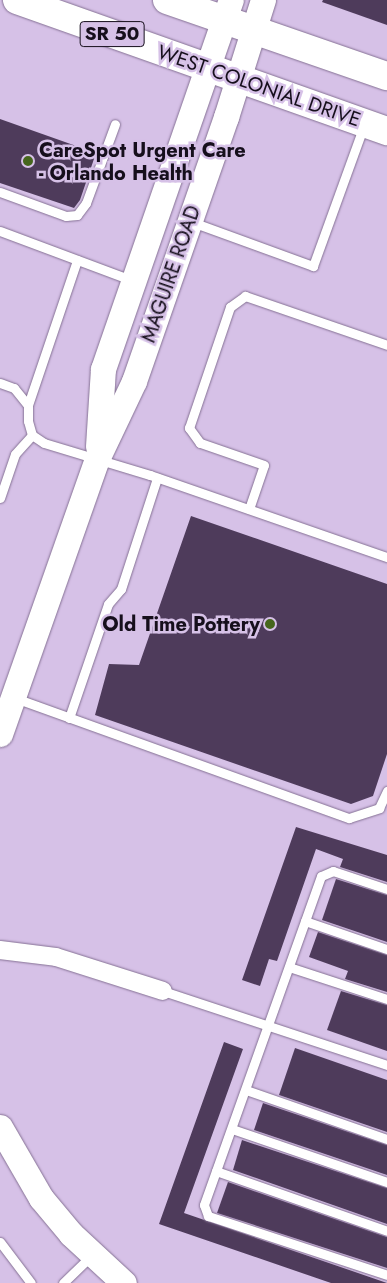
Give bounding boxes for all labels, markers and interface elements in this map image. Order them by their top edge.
road number: SR 50 [80,18,144,50]
street label: WEST COLONIAL DRIVE [154,40,364,132]
place label: CareSpot Urgent Care - Orlando Health [39,138,246,185]
marker: CareSpot Urgent Care - Orlando Health [21,154,35,168]
street label: MAGUIRE ROAD [136,202,206,346]
place label: Old Time Pottery [102,612,260,636]
marker: Old Time Pottery [264,618,276,630]

